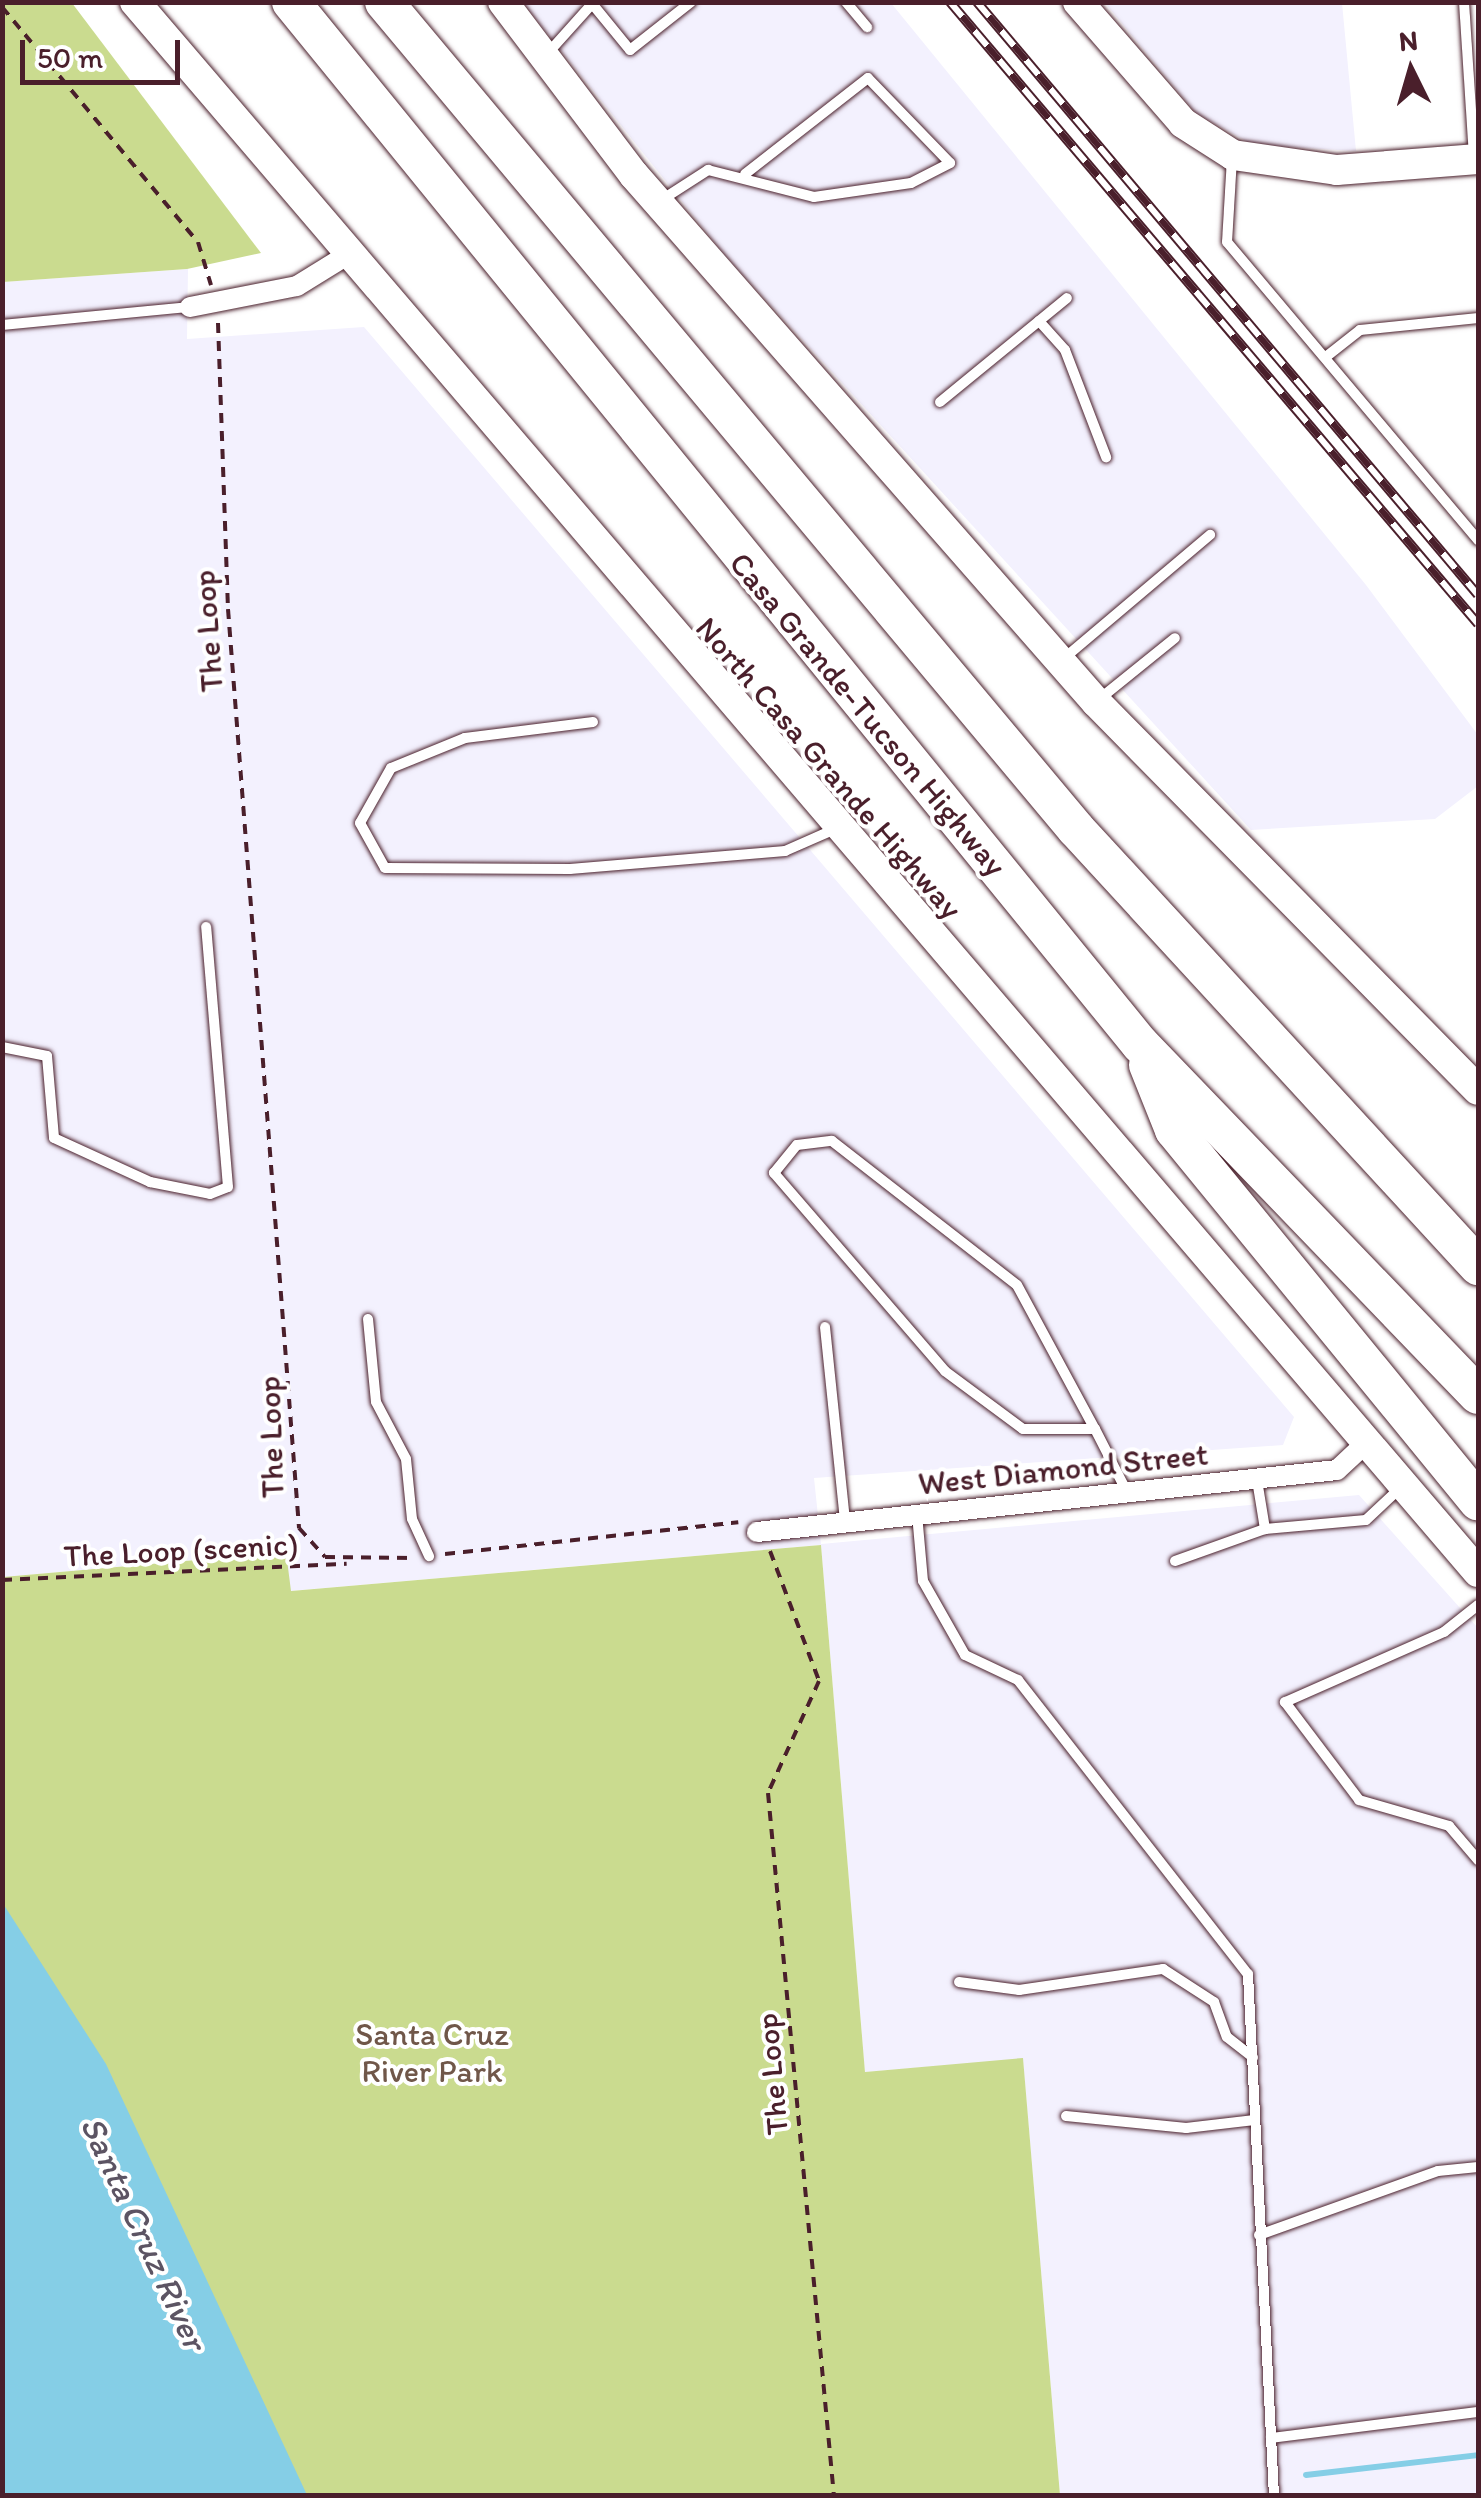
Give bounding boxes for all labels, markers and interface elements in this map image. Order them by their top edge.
scale bar [25,20,185,82]
north arrow [1361,20,1461,120]
text: N [1397,22,1419,58]
text: 50 m [37,39,103,76]
street label: Casa Grande-Tucson Highway [721,544,1015,884]
street label: The Loop [185,568,231,694]
street label: North Casa Grande Highway [688,610,970,926]
street label: The Loop [250,1375,292,1499]
street label: West Diamond Street [917,1435,1209,1503]
street label: The Loop (scenic) [62,1525,300,1575]
street label: The Loop [747,2011,797,2137]
park label: Santa Cruz River Park [356,2016,508,2091]
water label: Santa Cruz River [72,2110,216,2356]

